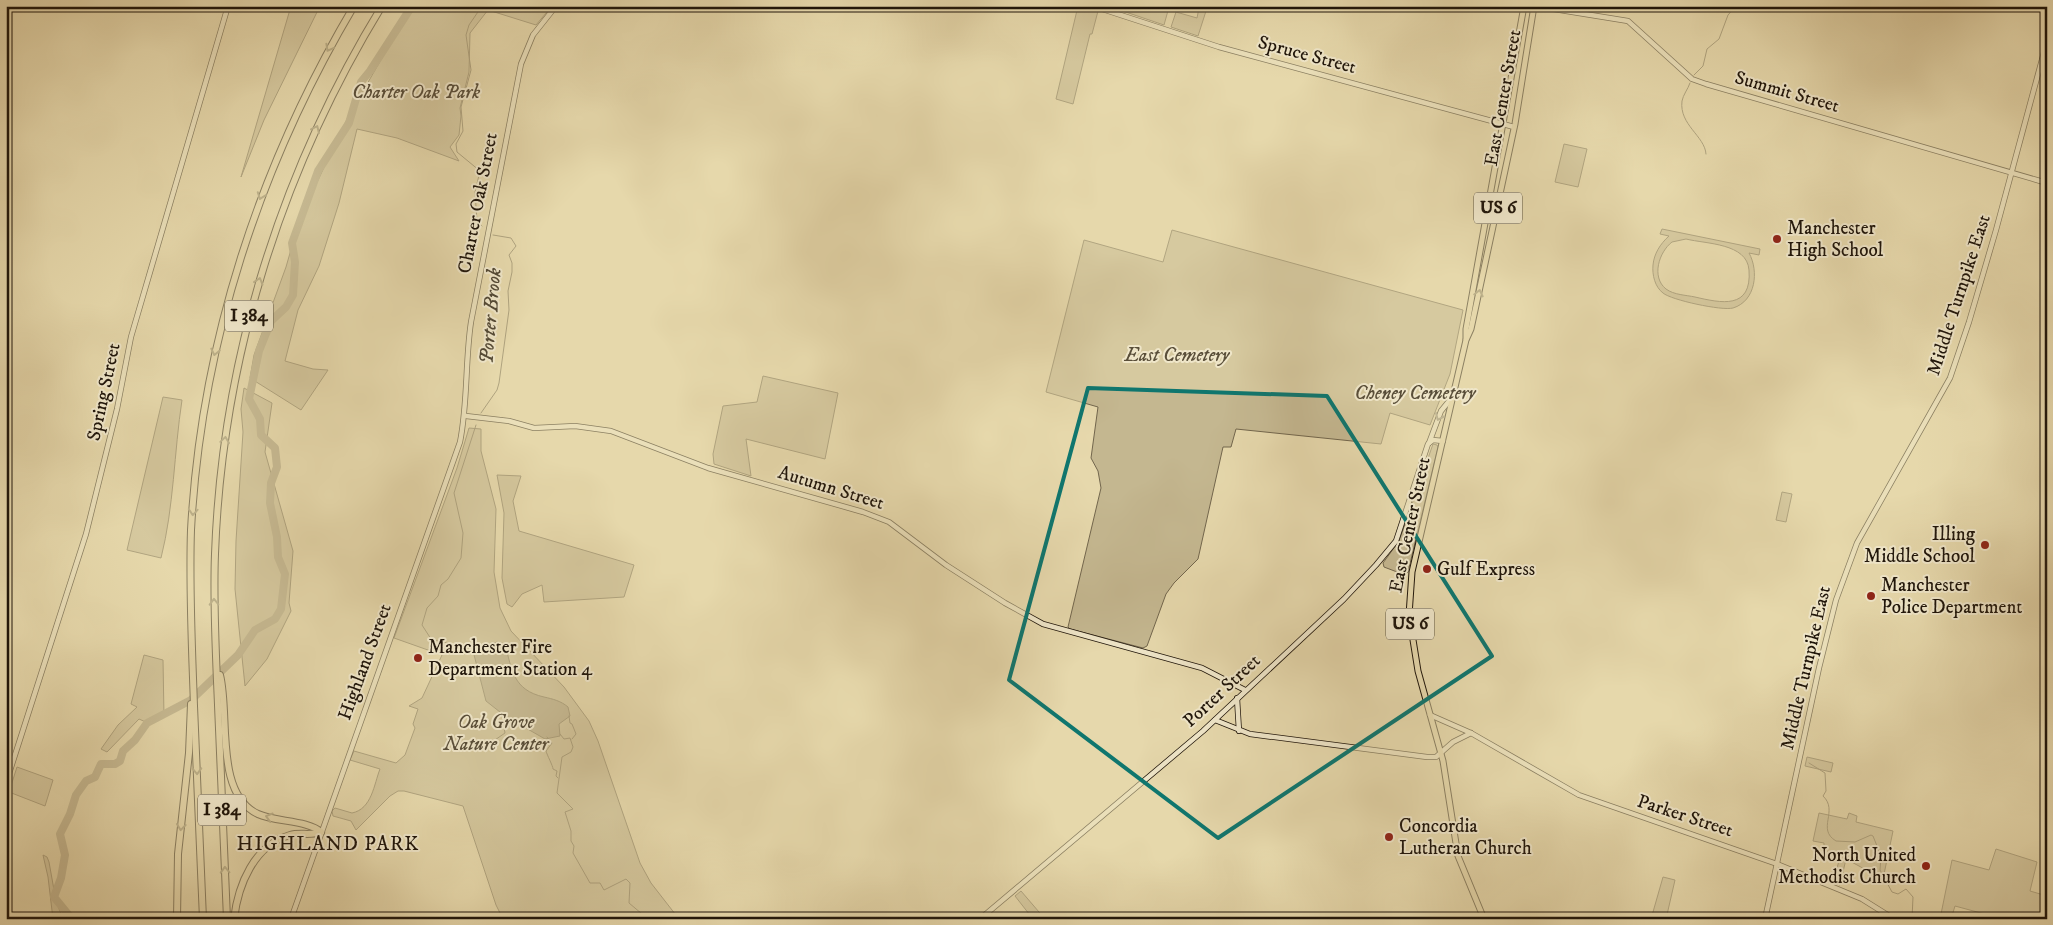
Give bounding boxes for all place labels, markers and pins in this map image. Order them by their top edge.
place label: Manchester High School [1787,217,1884,262]
marker: Manchester High School [1771,233,1783,245]
place label: Illing Middle School [1864,523,1976,568]
marker: Illing Middle School [1979,539,1991,551]
place label: Gulf Express [1437,558,1535,581]
marker: Gulf Express [1421,563,1433,575]
place label: Manchester Police Department [1881,574,2022,619]
marker: Manchester Police Department [1865,590,1877,602]
place label: Manchester Fire Department Station 4 [428,636,593,681]
marker: Manchester Fire Department Station 4 [412,652,424,664]
place label: Concordia Lutheran Church [1399,815,1532,860]
marker: Concordia Lutheran Church [1383,831,1395,843]
place label: North United Methodist Church [1778,844,1917,889]
marker: North United Methodist Church [1920,860,1932,872]

